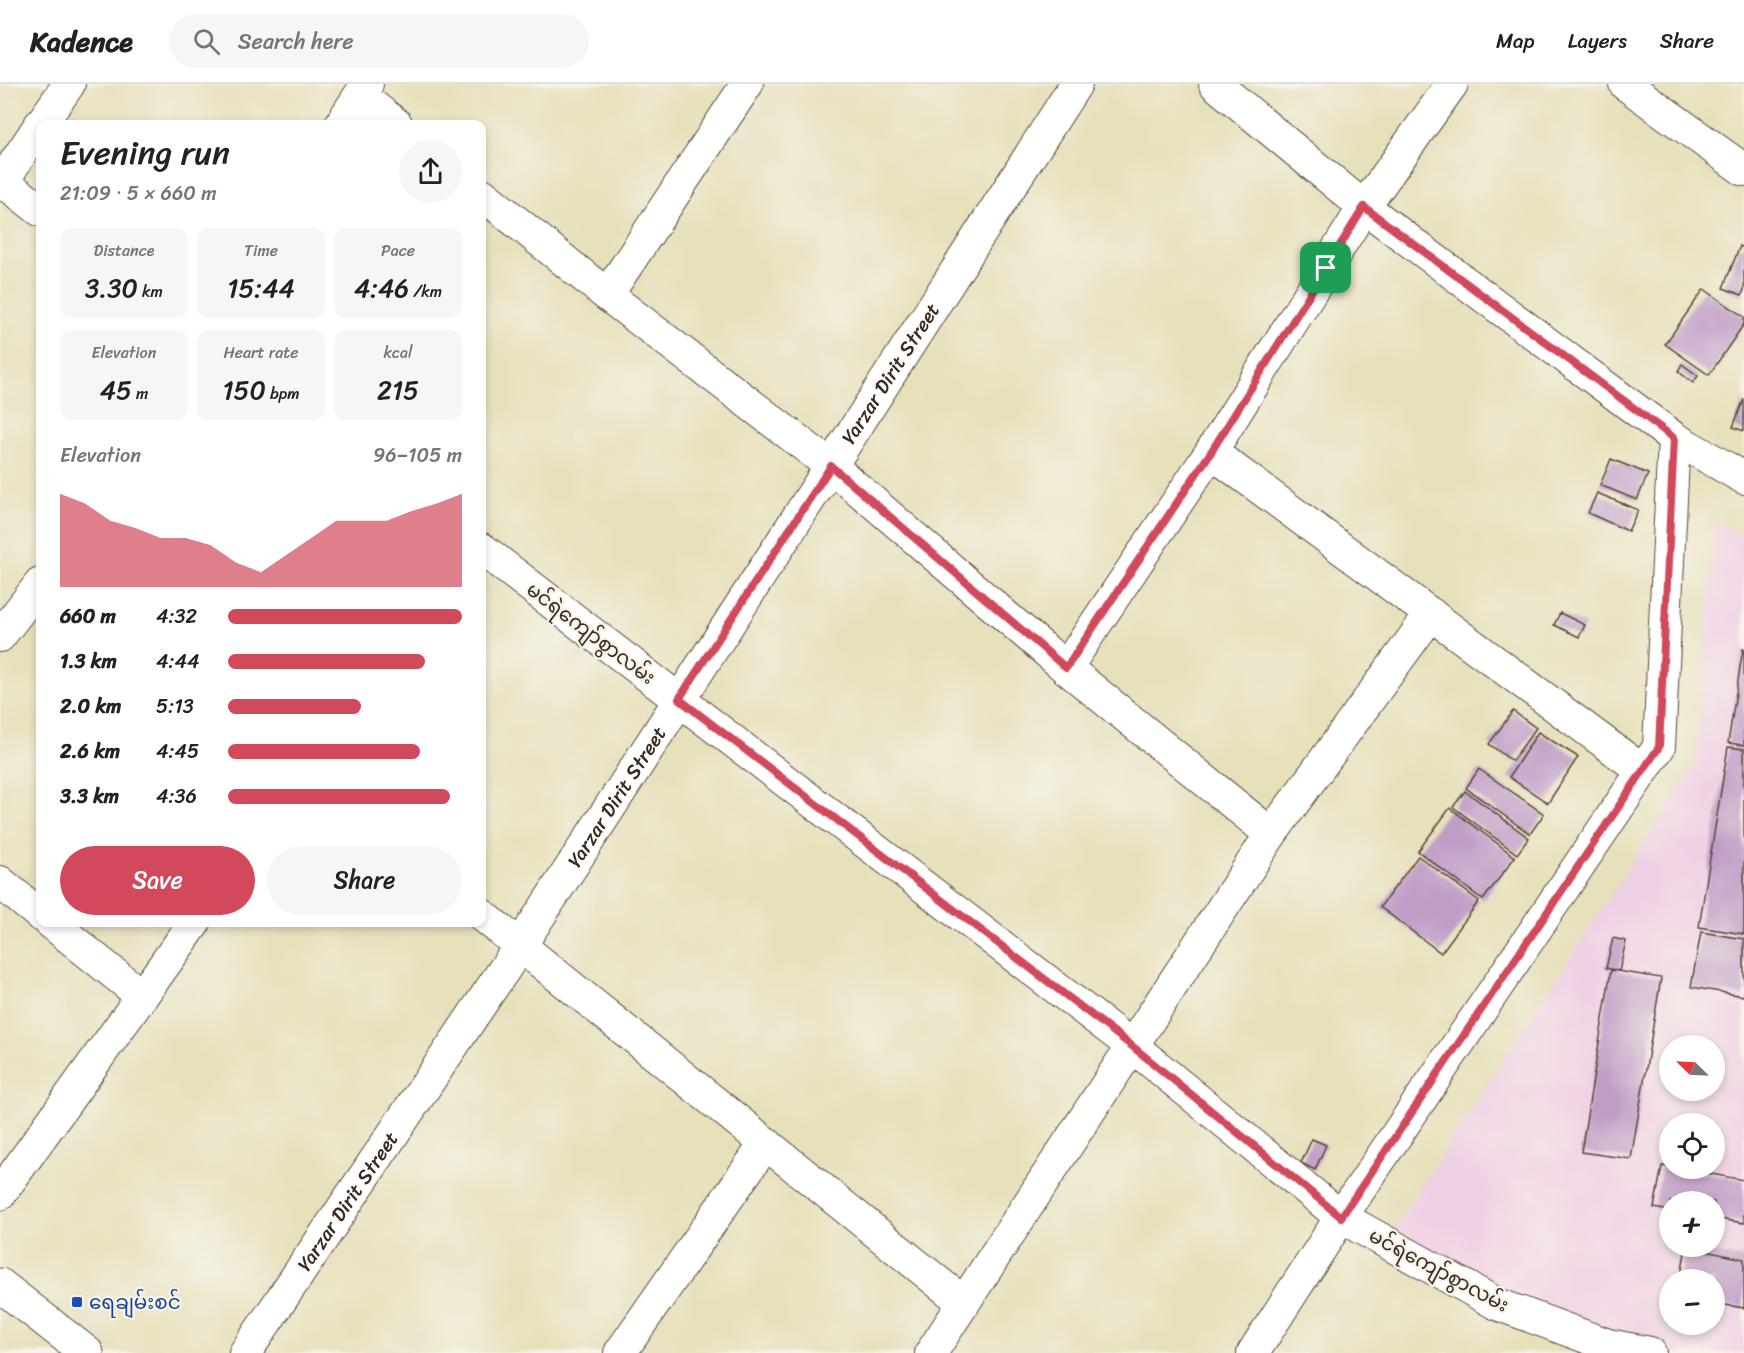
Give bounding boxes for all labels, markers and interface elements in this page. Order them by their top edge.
search box [169,14,589,68]
text: Kadence [30,17,133,66]
text: Search here [238,22,354,61]
text: Map [1496,22,1535,60]
text: Layers [1568,22,1627,60]
text: Share [1660,22,1714,60]
icon: search [190,25,223,58]
text: Evening run [60,124,230,182]
button: share [399,140,462,203]
text: 21:09 · 5 × 660 m [60,176,217,211]
text: Distance [94,236,154,265]
text: Time [244,236,278,265]
text: Pace [381,236,415,265]
pin [1300,242,1351,293]
icon: arrive [1309,251,1342,284]
text: 3.30 [85,265,138,311]
text: 15:44 [227,265,295,311]
text: 4:46 [354,265,409,311]
text: km [138,277,163,306]
text: /km [409,277,442,306]
street label: Yarzar Dirit Street [832,296,950,452]
text: Elevation [92,338,156,367]
text: Heart rate [223,338,299,367]
text: kcal [383,338,413,367]
text: 45 [100,367,132,413]
text: 150 [222,367,266,413]
text: 215 [377,367,419,413]
text: m [132,379,148,408]
text: bpm [266,379,300,408]
text: Elevation [60,438,141,473]
text: 96–105 m [373,438,462,473]
street label: မင်ရဲကျော်စွာလမ်း [518,573,663,694]
text: 660 m [60,599,116,634]
text: 4:32 [156,599,197,634]
text: 1.3 km [60,644,117,679]
text: 4:44 [156,644,200,679]
text: 2.0 km [60,689,121,724]
text: 5:13 [156,689,194,724]
street label: Yarzar Dirit Street [558,719,676,875]
text: 2.6 km [60,734,120,769]
text: 4:45 [156,734,199,769]
text: 3.3 km [60,779,119,814]
text: 4:36 [156,779,197,814]
button: Save [60,846,255,915]
button: Share [267,846,462,915]
north arrow [1659,1035,1725,1101]
map controls [1659,1035,1725,1335]
button: locate [1659,1113,1725,1179]
street label: Yarzar Dirit Street [288,1124,408,1279]
button: + [1659,1191,1725,1257]
street label: မင်ရဲကျော်စွာလမ်း [1362,1219,1515,1322]
button: − [1659,1269,1725,1335]
place label: ရေချမ်းစင် [89,1285,181,1320]
marker: ရေချမ်းစင် [70,1295,84,1309]

